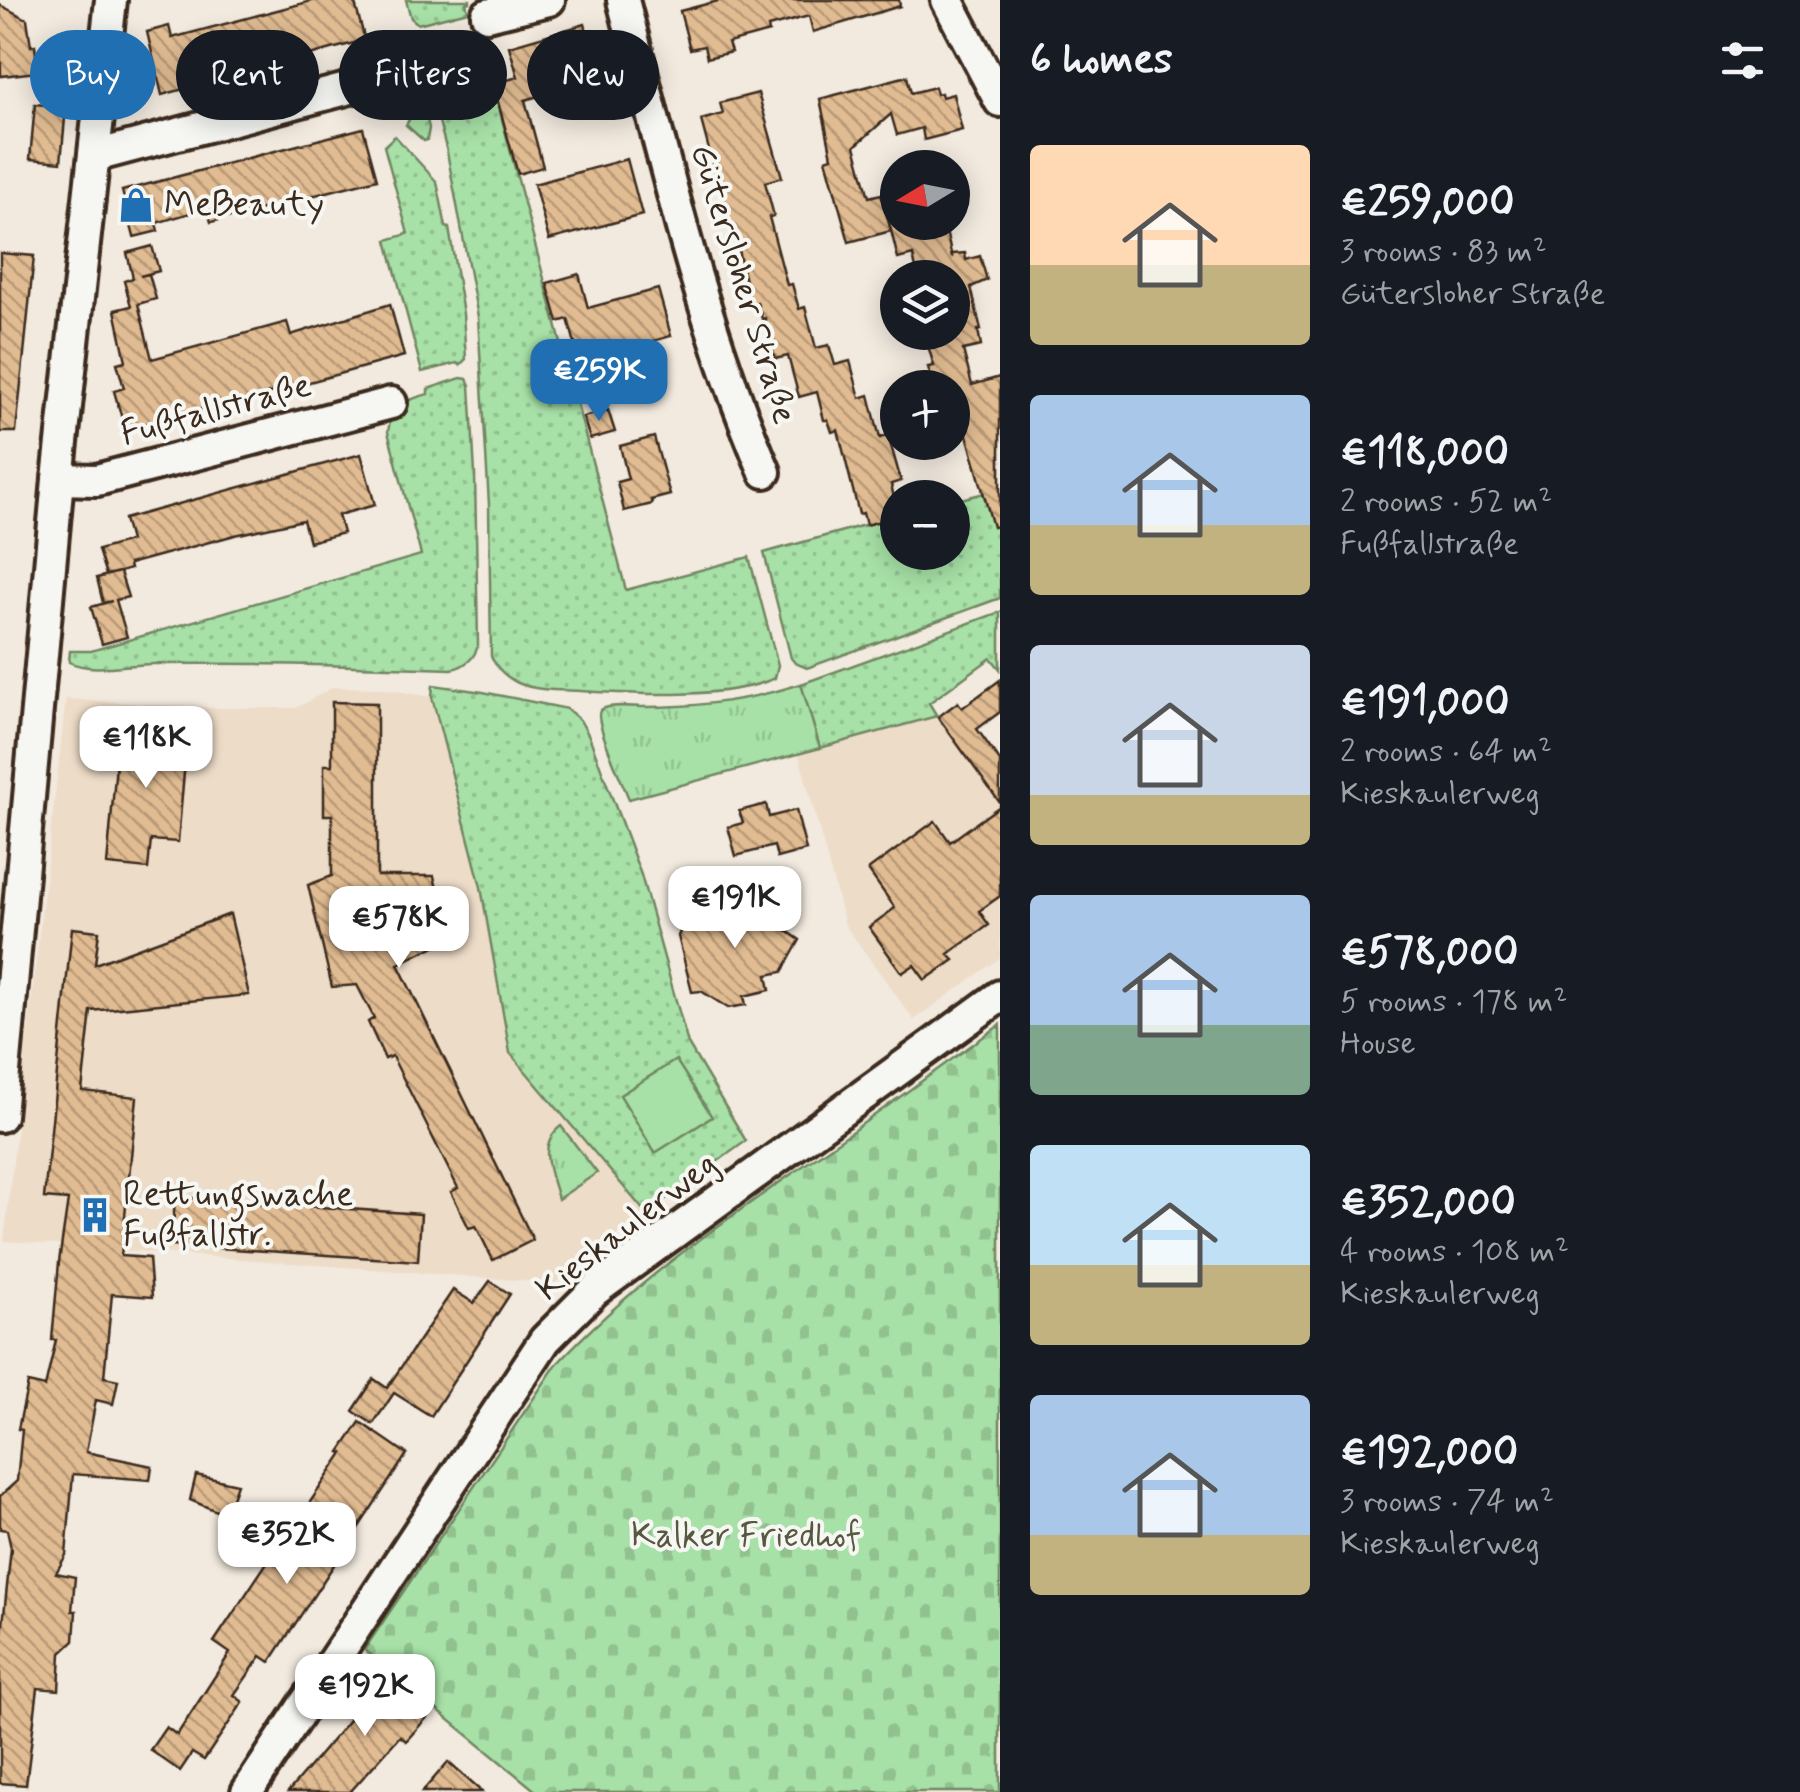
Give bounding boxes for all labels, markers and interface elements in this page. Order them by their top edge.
chip: Buy [30,30,156,120]
chip: Rent [176,30,319,120]
chip: Filters [339,30,507,120]
chip: New [527,30,659,120]
text: 6 homes [1030,33,1173,88]
icon: filters [1715,33,1770,88]
street label: Gütersloher Straße [679,139,807,429]
north arrow [880,150,970,240]
map controls [880,150,970,570]
text: €259,000 [1340,176,1514,231]
place label: MeBeauty [164,182,324,228]
icon: home [1110,185,1230,305]
shop icon: MeBeauty [117,186,155,224]
text: 3 rooms · 83 m² [1340,231,1547,273]
button: layers [880,260,970,350]
text: Gütersloher Straße [1340,273,1605,315]
pin: €259K [529,339,669,424]
text: €259K [552,350,646,392]
street label: Fußfallstraße [116,362,316,458]
button: + [880,370,970,460]
text: €118,000 [1340,426,1509,481]
icon: home [1110,435,1230,555]
button: − [880,480,970,570]
text: 2 rooms · 52 m² [1340,481,1552,523]
text: Fußfallstraße [1340,523,1519,565]
text: €191,000 [1340,676,1510,731]
icon: home [1110,685,1230,805]
pin: €118K [76,706,216,791]
text: €118K [102,717,190,759]
text: 2 rooms · 64 m² [1340,731,1552,773]
text: Kieskaulerweg [1340,773,1540,815]
pin: €191K [665,866,805,951]
text: €191K [690,877,780,919]
pin: €578K [329,886,469,971]
text: €578K [351,897,447,939]
text: €578,000 [1340,926,1518,981]
icon: home [1110,935,1230,1055]
text: 5 rooms · 178 m² [1340,981,1567,1023]
text: House [1340,1023,1416,1065]
street label: Kieskaulerweg [527,1142,727,1312]
place label: Rettungswache Fußfallstr. [123,1172,353,1258]
text: €352,000 [1340,1176,1516,1231]
icon: home [1110,1185,1230,1305]
building icon: Rettungswache Fußfallstr. [76,1196,114,1234]
text: 4 rooms · 108 m² [1340,1231,1569,1273]
text: Kieskaulerweg [1340,1273,1540,1315]
text: €192,000 [1340,1426,1518,1481]
icon: home [1110,1435,1230,1555]
text: 3 rooms · 74 m² [1340,1481,1554,1523]
pin: €352K [217,1502,357,1587]
text: €352K [240,1513,334,1555]
park label: Kalker Friedhof [631,1513,861,1559]
text: Kieskaulerweg [1340,1523,1540,1565]
pin: €192K [295,1654,435,1739]
text: €192K [317,1665,413,1707]

